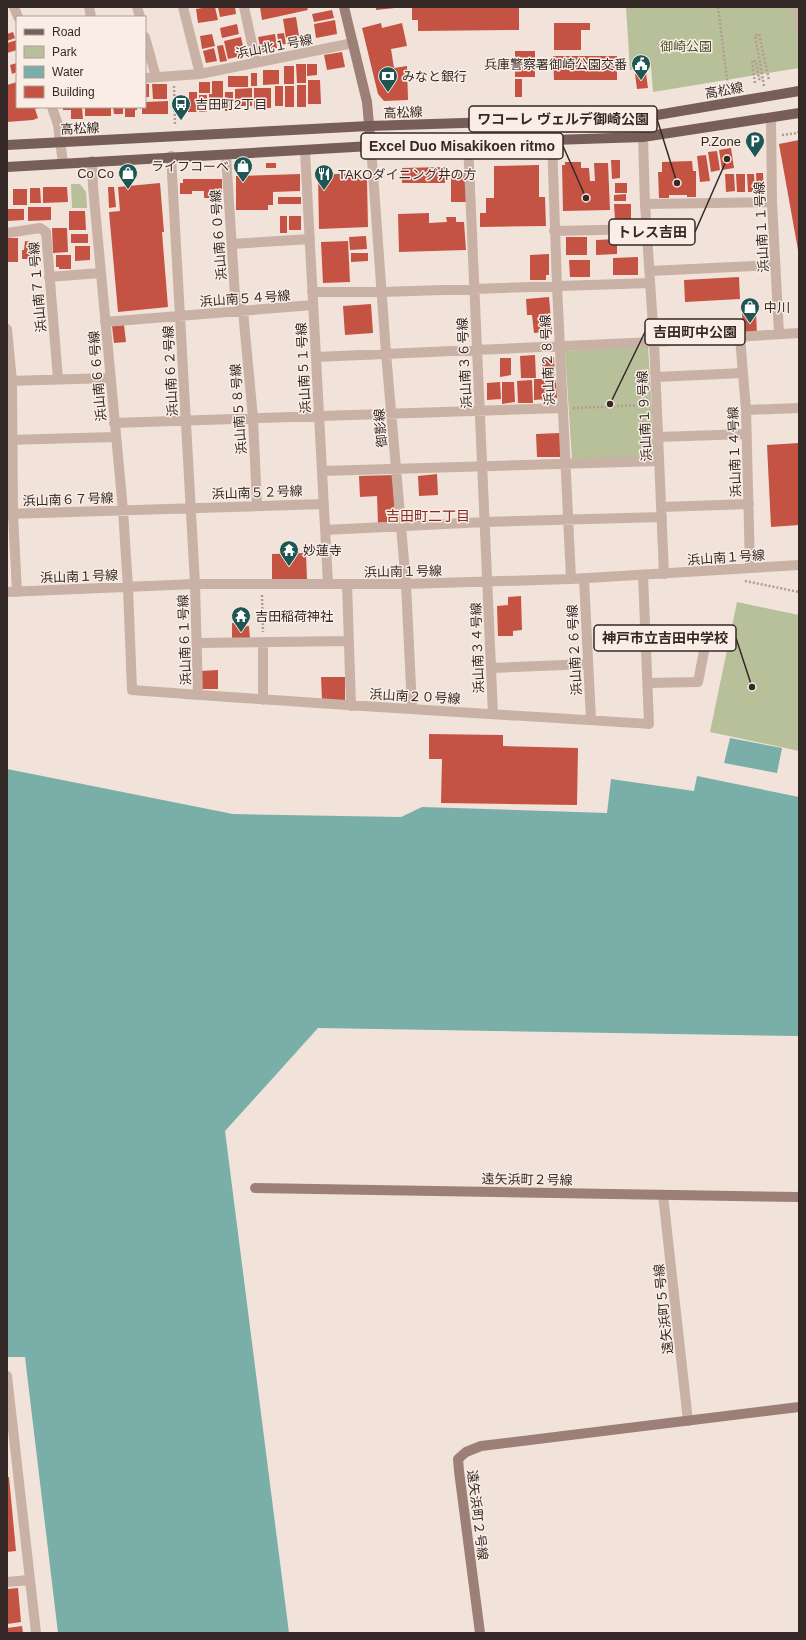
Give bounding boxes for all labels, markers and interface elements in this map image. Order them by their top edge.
legend [16,16,146,108]
text: Road [52,25,81,39]
street label: 浜山北１号線 [234,32,314,61]
park label: 御崎公園 [660,39,712,54]
text: Park [52,45,78,59]
public building icon: 兵庫警察署御崎公園交番 [630,53,652,81]
place label: 兵庫警察署御崎公園交番 [484,57,627,72]
text: Water [52,65,84,79]
bank icon: みなと銀行 [377,65,399,93]
place label: みなと銀行 [402,69,467,84]
street label: 高松線 [704,80,745,101]
text: Building [52,85,95,99]
bus stop icon: 吉田町2丁目 [170,93,192,121]
place label: 吉田町2丁目 [195,97,267,112]
street label: 高松線 [383,104,423,121]
callout: ワコーレ ヴェルデ御崎公園 [469,106,657,132]
text: ワコーレ ヴェルデ御崎公園 [477,111,649,127]
street label: 高松線 [60,120,100,137]
parking icon: P.Zone [744,130,766,158]
callout: Excel Duo Misakikoen ritmo [361,133,563,159]
place label: P.Zone [701,134,741,149]
text: Excel Duo Misakikoen ritmo [369,138,555,154]
shop icon: ライフコーベ [232,155,254,183]
place label: ライフコーベ [151,159,229,174]
shop icon: Co Co [117,162,139,190]
restaurant icon: TAKOダイニング井の方 [313,163,335,191]
place label: Co Co [77,166,114,181]
place label: TAKOダイニング井の方 [338,167,476,182]
street label: 浜山南１１号線 [752,181,771,273]
street label: 浜山南６０号線 [208,189,229,281]
callout: トレス吉田 [609,219,695,245]
text: トレス吉田 [617,224,687,240]
street label: 浜山南７１号線 [26,241,49,333]
street label: 浜山南５４号線 [199,288,291,309]
shop icon: 中川 [739,296,761,324]
place label: 中川 [764,300,790,315]
street label: 浜山南２８号線 [538,314,557,406]
street label: 浜山南３６号線 [455,317,474,409]
callout: 吉田町中公園 [645,319,745,345]
street label: 浜山南５１号線 [294,322,313,414]
text: 吉田町中公園 [653,324,737,340]
street label: 浜山南６２号線 [161,325,180,417]
street label: 浜山南６６号線 [86,330,109,422]
street label: 浜山南５８号線 [228,363,249,455]
street label: 浜山南１９号線 [635,370,654,462]
street label: 浜山南１４号線 [725,406,744,498]
street label: 御影線 [371,408,390,448]
street label: 浜山南５２号線 [211,483,303,502]
street label: 浜山南６７号線 [22,490,114,509]
district label: 吉田町二丁目 [386,508,470,524]
temple icon: 妙蓮寺 [278,539,300,567]
place label: 妙蓮寺 [303,543,342,558]
street label: 浜山南１号線 [687,547,765,568]
street label: 浜山南１号線 [364,563,442,580]
street label: 浜山南１号線 [40,568,118,585]
street label: 浜山南６１号線 [175,594,194,686]
street label: 浜山南３４号線 [468,602,487,694]
street label: 浜山南２６号線 [565,604,584,696]
temple icon: 吉田稲荷神社 [230,605,252,633]
place label: 吉田稲荷神社 [255,609,333,624]
callout: 神戸市立吉田中学校 [594,625,736,651]
text: 神戸市立吉田中学校 [602,630,728,646]
street label: 浜山南２０号線 [369,687,461,706]
street label: 遠矢浜町２号線 [481,1171,573,1188]
street label: 遠矢浜町５号線 [651,1263,676,1355]
street label: 遠矢浜町２号線 [465,1469,490,1561]

